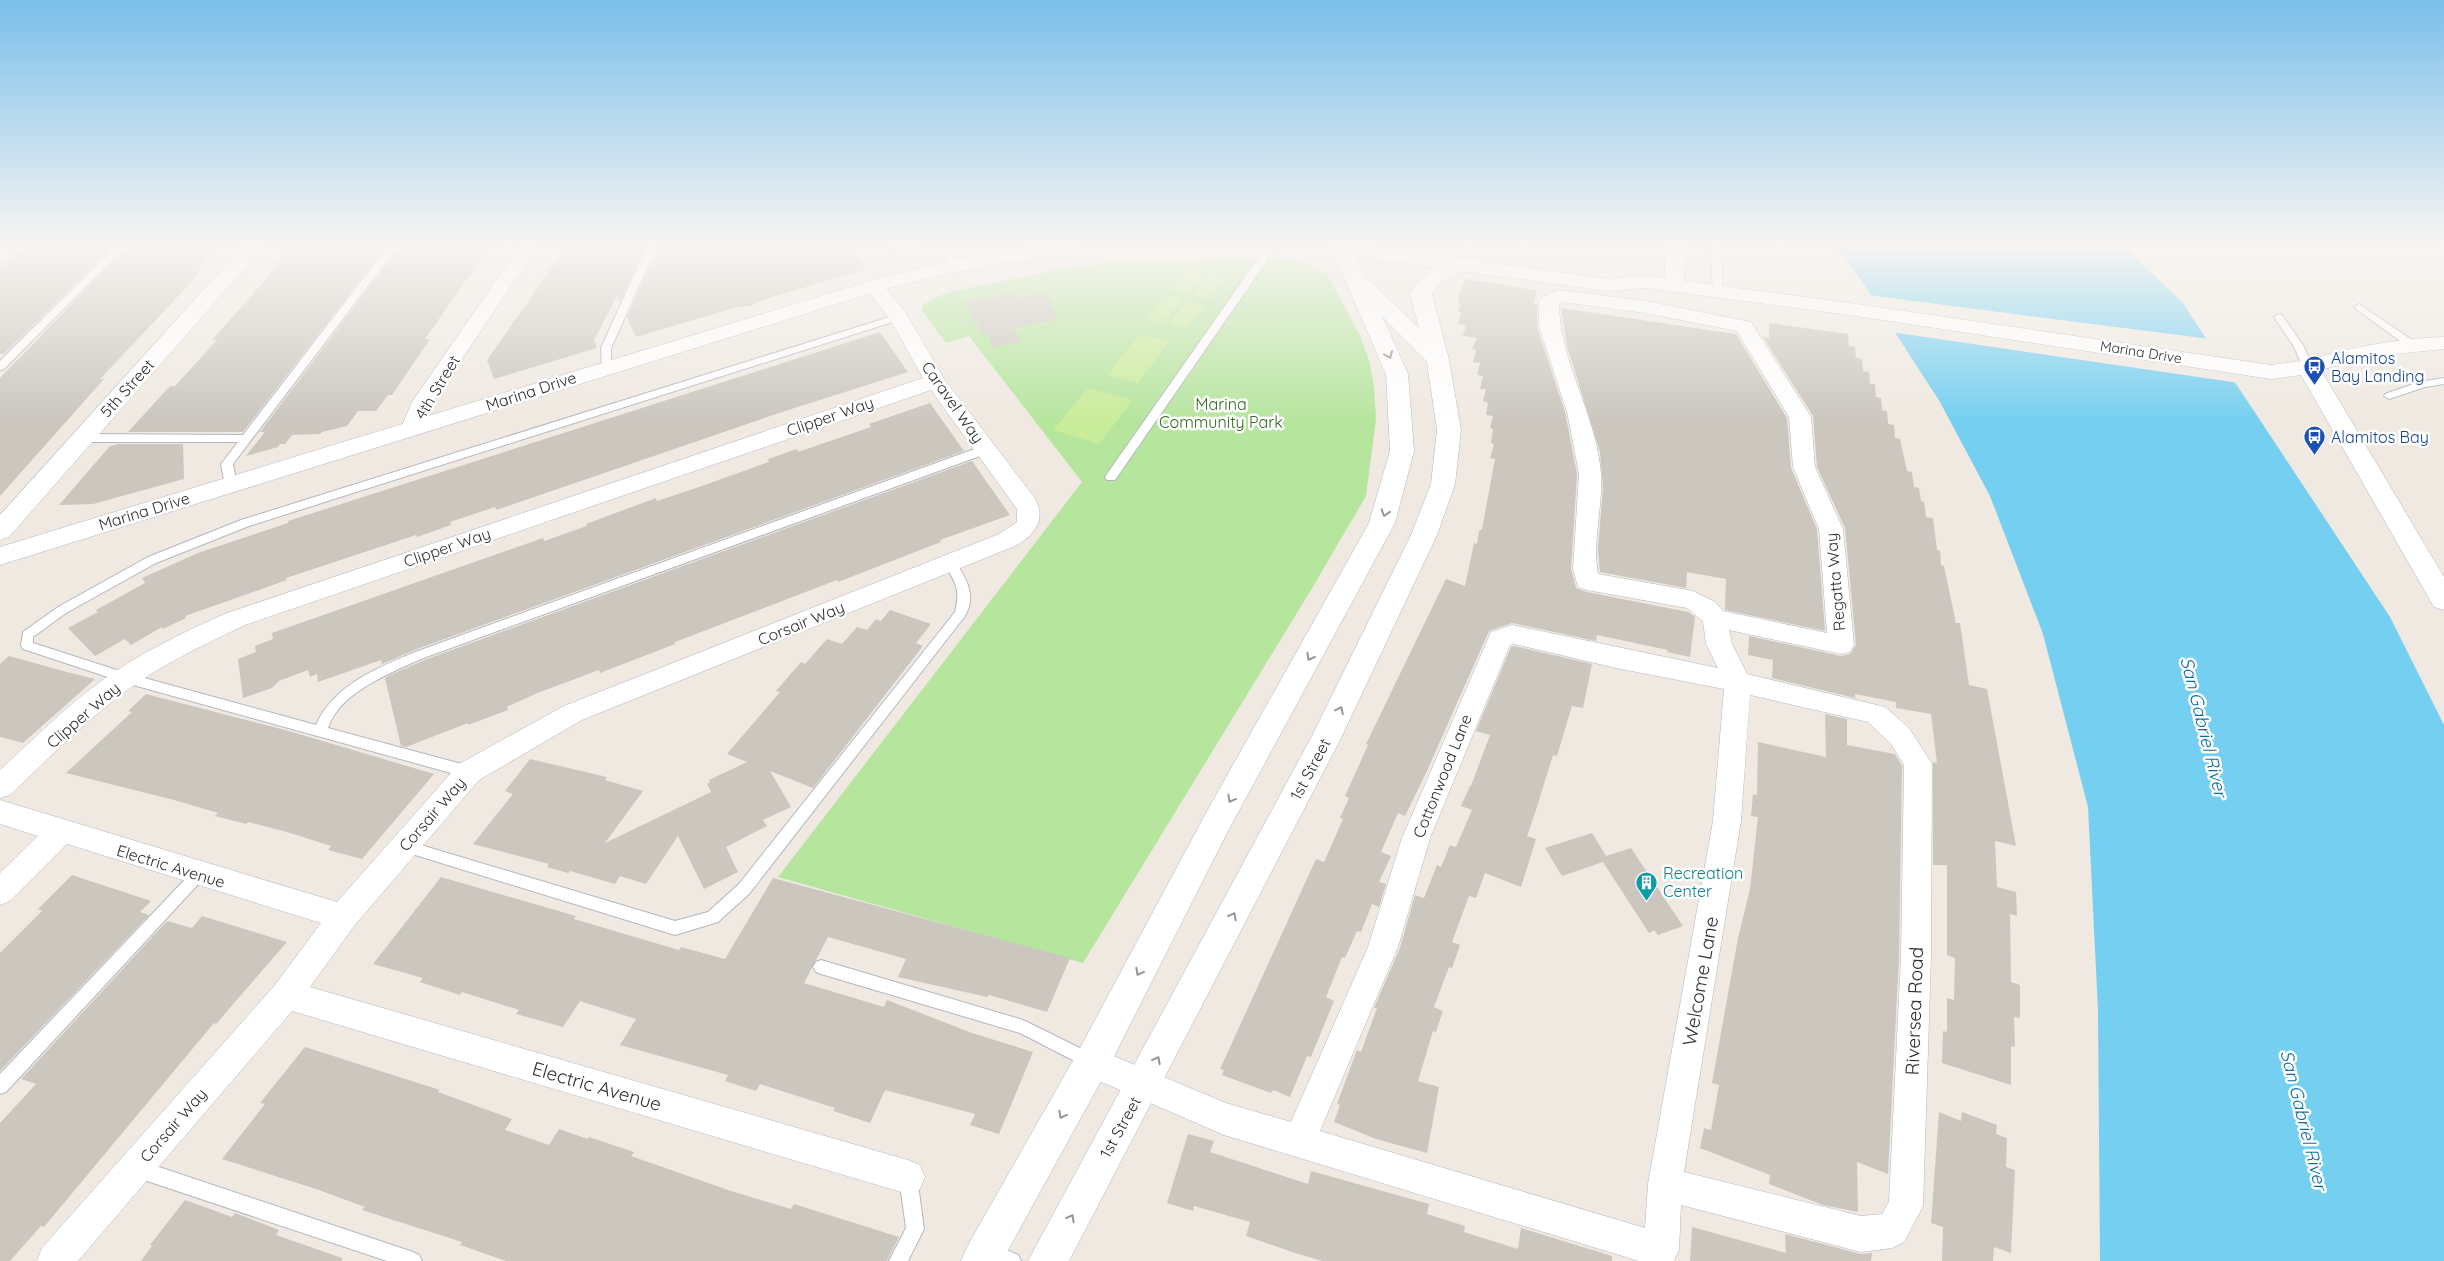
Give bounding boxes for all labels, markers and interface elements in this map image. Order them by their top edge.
street label: Marina Drive [2099,337,2183,367]
place label: Alamitos Bay Landing [2331,348,2424,386]
one-way arrow [1383,350,1393,358]
street label: 4th Street [410,351,464,423]
street label: 5th Street [96,355,158,421]
bus stop icon: Alamitos Bay Landing [2303,355,2327,386]
street label: Caravel Way [918,357,988,447]
street label: Marina Drive [483,367,579,415]
street label: Clipper Way [784,392,876,440]
park label: Marina Community Park [1159,394,1283,432]
bus stop icon: Alamitos Bay [2303,425,2327,456]
place label: Alamitos Bay [2331,427,2429,447]
street label: Marina Drive [96,488,192,534]
one-way arrow [1381,508,1391,517]
street label: Clipper Way [401,523,493,571]
street label: Regatta Way [1821,532,1849,632]
street label: Corsair Way [755,597,847,649]
one-way arrow [1306,651,1316,660]
water label: San Gabriel River [2175,655,2233,801]
street label: Clipper Way [42,678,124,752]
one-way arrow [1334,706,1344,715]
street label: Cottonwood Lane [1408,711,1476,841]
street label: 1st Street [1285,735,1335,803]
street label: Corsair Way [394,773,470,855]
one-way arrow [1227,793,1237,802]
street label: Electric Avenue [114,840,228,892]
place label: Recreation Center [1663,863,1743,901]
building icon: Recreation Center [1635,870,1659,901]
one-way arrow [1227,912,1237,921]
street label: Welcome Lane [1677,914,1723,1048]
street label: Riversea Road [1900,946,1928,1076]
one-way arrow [1135,966,1145,975]
water label: San Gabriel River [2275,1048,2333,1194]
street label: Electric Avenue [530,1056,664,1116]
one-way arrow [1151,1056,1161,1065]
street label: Corsair Way [135,1084,211,1166]
street label: 1st Street [1095,1093,1145,1161]
one-way arrow [1058,1110,1068,1119]
one-way arrow [1065,1214,1075,1223]

